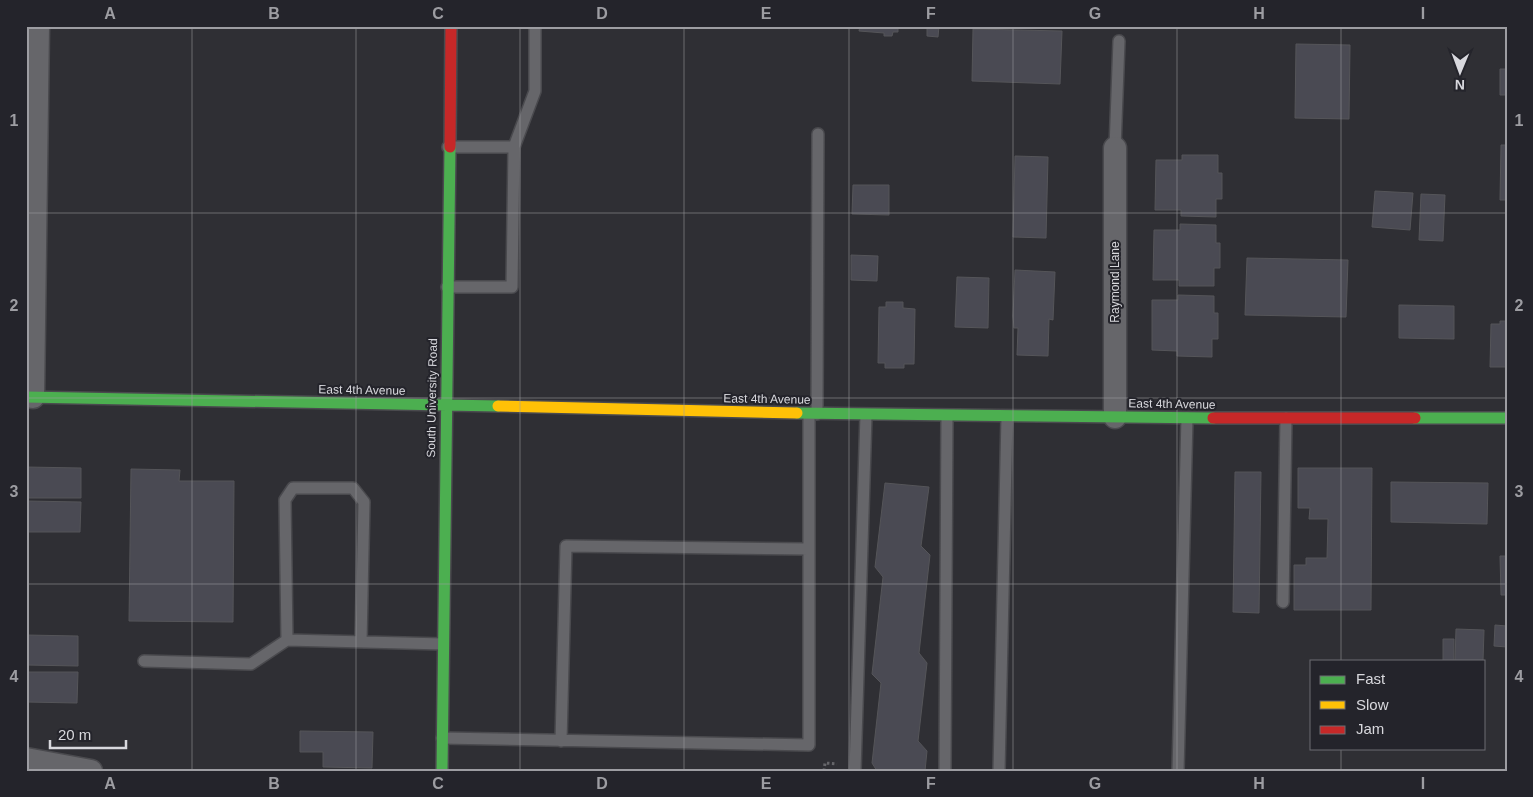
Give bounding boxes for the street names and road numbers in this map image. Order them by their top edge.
street label: Raymond Lane [1108,241,1122,323]
street label: South University Road [424,338,440,458]
street label: East 4th Avenue [318,382,406,398]
street label: East 4th Avenue [723,391,811,407]
street label: East 4th Avenue [1128,396,1216,412]

